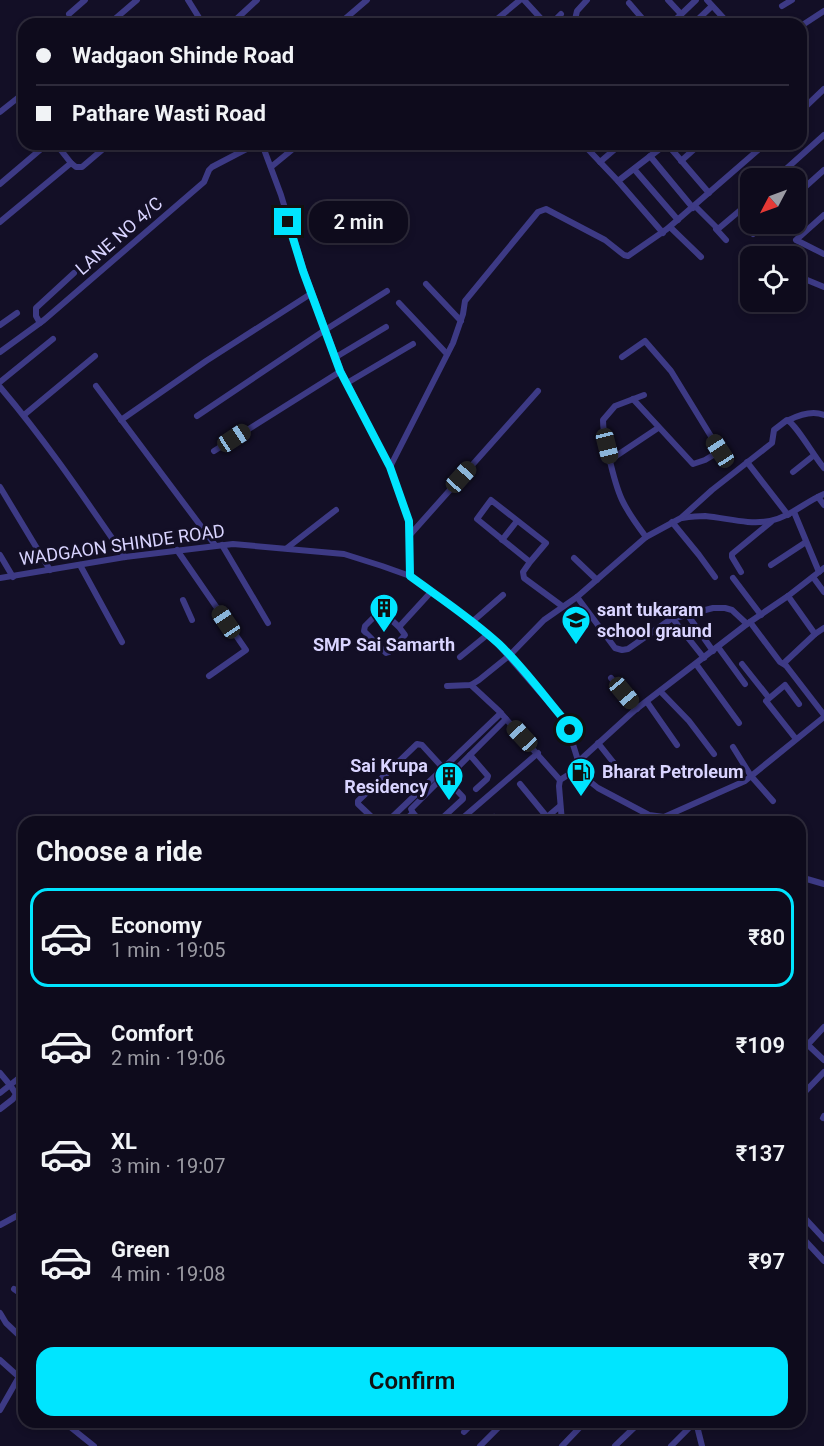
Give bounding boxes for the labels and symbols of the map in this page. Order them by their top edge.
north arrow [740,168,806,234]
street label: LANE NO 4/C [71,192,166,279]
callout: 2 min [309,201,408,243]
route end [274,208,301,235]
car [214,421,254,455]
car [594,426,620,466]
car [703,431,737,471]
car [442,458,480,496]
street label: WADGAON SHINDE ROAD [18,520,226,569]
building icon: SMP Sai Samarth [368,592,400,634]
place label: sant tukaram school graund [597,599,712,641]
car [208,602,244,642]
school or university icon: sant tukaram school graund [560,604,592,646]
place label: SMP Sai Samarth [313,634,455,655]
car [606,673,642,713]
route start [556,716,583,743]
car [503,717,541,755]
place label: Sai Krupa Residency [344,755,429,797]
fuel station icon: Bharat Petroleum [565,756,597,798]
building icon: Sai Krupa Residency [433,760,465,802]
place label: Bharat Petroleum [602,761,744,782]

